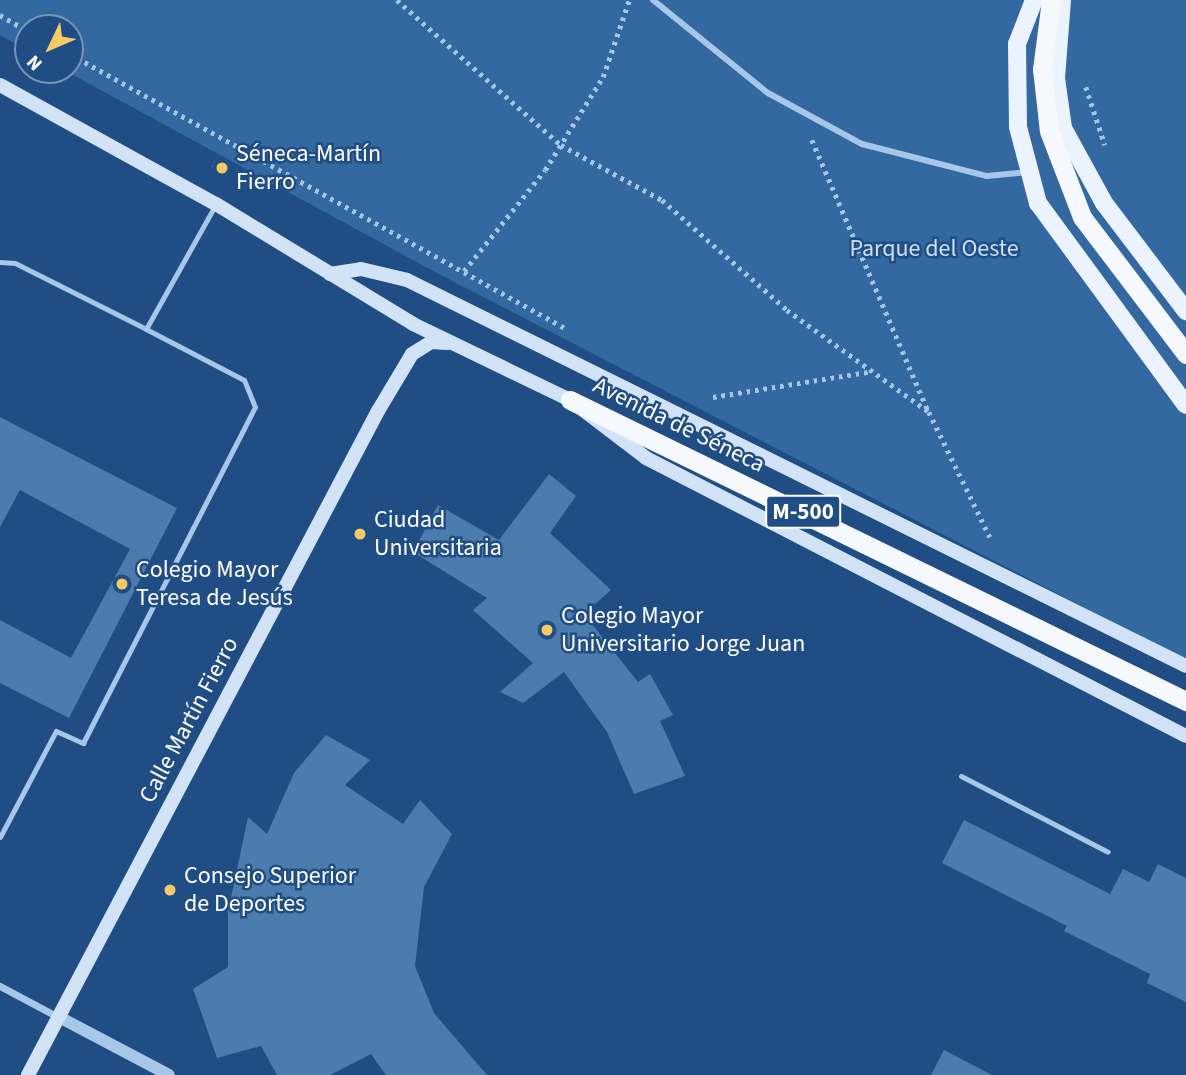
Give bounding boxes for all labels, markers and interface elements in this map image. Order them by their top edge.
north arrow [14,14,84,84]
text: N [21,49,49,76]
place label: Séneca-Martín Fierro [236,140,381,196]
marker: Séneca-Martín Fierro [214,160,230,176]
park label: Parque del Oeste [849,235,1019,263]
street label: Avenida de Séneca [588,371,770,479]
road number: M-500 [764,492,842,532]
place label: Ciudad Universitaria [374,506,502,562]
marker: Ciudad Universitaria [352,526,368,542]
place label: Colegio Mayor Teresa de Jesús [136,556,293,612]
marker: Colegio Mayor Teresa de Jesús [114,576,130,592]
place label: Colegio Mayor Universitario Jorge Juan [561,602,805,658]
marker: Colegio Mayor Universitario Jorge Juan [539,622,555,638]
street label: Calle Martín Fierro [133,632,245,808]
place label: Consejo Superior de Deportes [184,862,356,918]
marker: Consejo Superior de Deportes [162,882,178,898]

